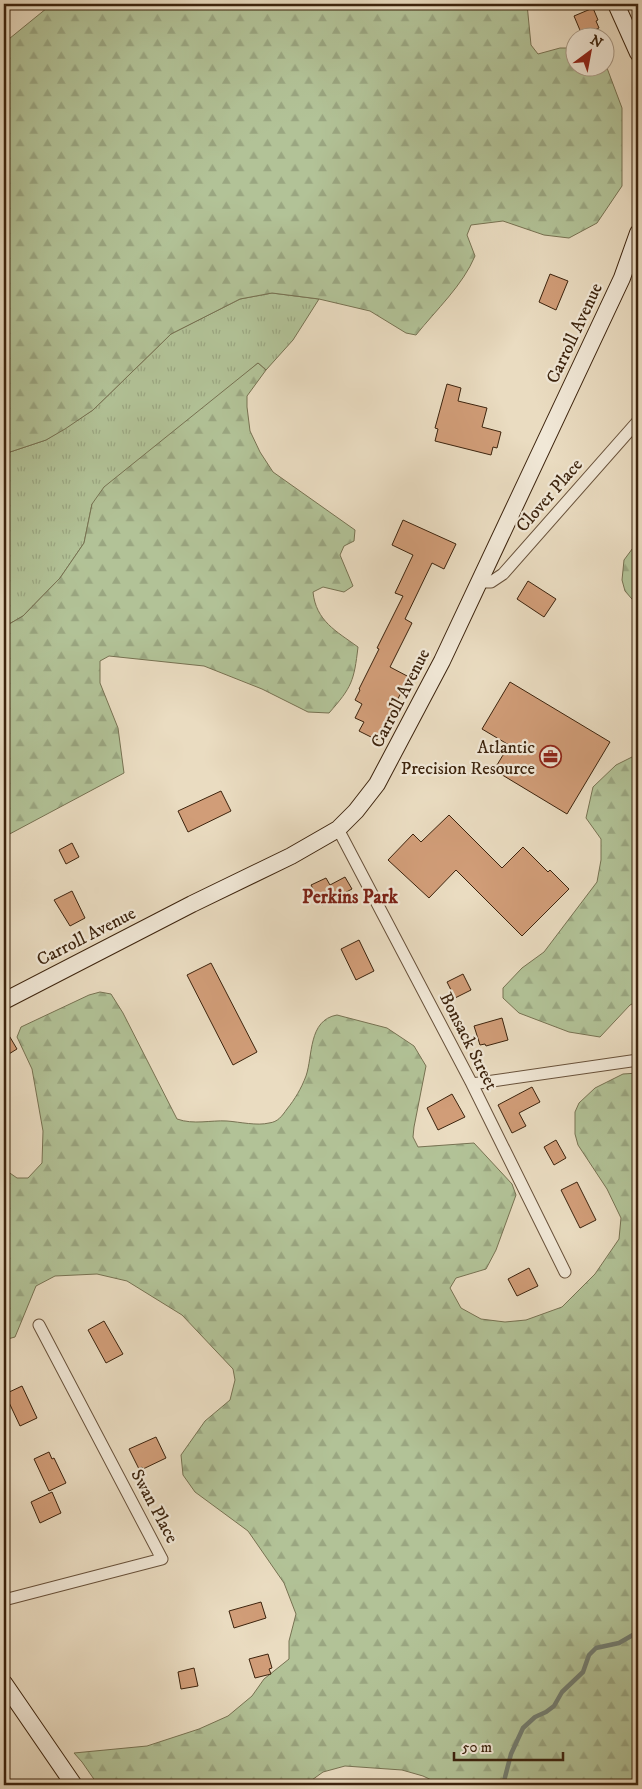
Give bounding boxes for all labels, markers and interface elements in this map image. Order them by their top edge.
north arrow [564,28,614,78]
text: N [587,31,606,53]
street label: Carroll Avenue [542,280,608,387]
street label: Clover Place [512,454,588,537]
street label: Carroll Avenue [367,645,435,752]
place label: Atlantic Precision Resource [401,737,535,780]
office icon: Atlantic Precision Resource [539,745,563,769]
district label: Perkins Park [302,886,398,909]
street label: Carroll Avenue [33,903,140,971]
street label: Bonsack Street [434,989,502,1094]
street label: Swan Place [126,1466,183,1547]
scale bar [454,1729,563,1761]
text: 50 m [462,1738,492,1757]

